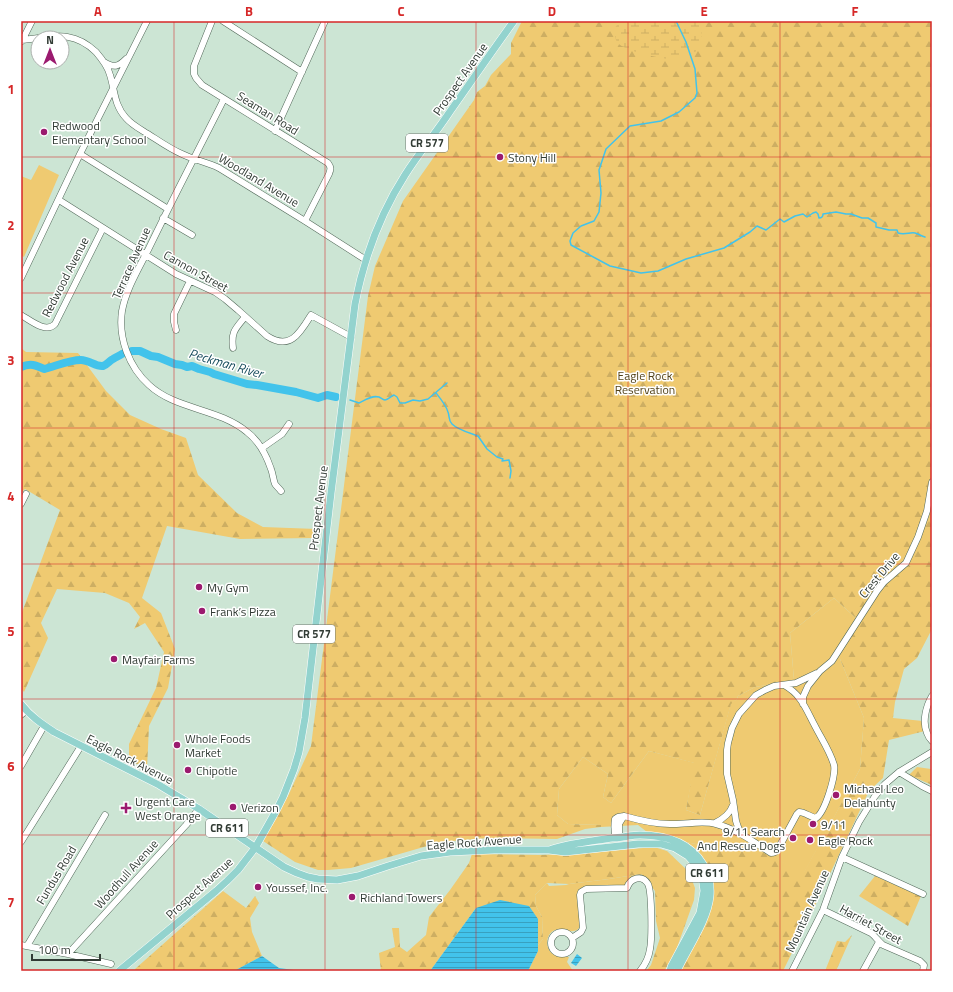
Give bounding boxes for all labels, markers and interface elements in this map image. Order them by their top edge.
text: A [94,1,102,21]
text: B [245,1,253,21]
text: C [397,1,405,21]
text: D [548,1,556,21]
text: E [700,1,708,21]
text: F [852,1,859,21]
north arrow [30,30,70,70]
text: N [46,32,54,48]
street label: Prospect Avenue [428,39,492,119]
text: 1 [7,79,15,99]
street label: Seaman Road [233,86,303,140]
place label: Redwood Elementary School [52,116,146,149]
marker: Redwood Elementary School [39,127,49,137]
road number: CR 577 [406,134,448,152]
street label: Woodland Avenue [215,148,303,212]
place label: Stony Hill [508,148,556,167]
marker: Stony Hill [495,152,505,162]
text: 2 [7,215,15,235]
street label: Terrace Avenue [107,224,155,302]
street label: Redwood Avenue [37,233,93,321]
street label: Cannon Street [160,245,233,297]
water label: Peckman River [187,343,267,384]
text: 3 [7,350,15,370]
park label: Eagle Rock Reservation [615,366,675,399]
street label: Prospect Avenue [303,465,333,551]
text: 4 [7,486,15,506]
street label: Crest Drive [854,548,904,602]
place label: My Gym [207,578,249,597]
marker: My Gym [194,582,204,592]
place label: Frank’s Pizza [210,602,276,621]
marker: Frank’s Pizza [197,606,207,616]
text: 5 [7,621,15,641]
road number: CR 577 [293,625,335,643]
place label: Mayfair Farms [122,650,195,669]
marker: Mayfair Farms [109,654,119,664]
street label: Eagle Rock Avenue [83,729,177,789]
place label: Whole Foods Market [185,729,251,762]
marker: Whole Foods Market [172,740,182,750]
text: 6 [7,756,15,776]
place label: Chipotle [196,761,237,780]
marker: Chipotle [183,765,193,775]
place label: Michael Leo Delahunty [844,779,904,812]
marker: Michael Leo Delahunty [831,790,841,800]
place label: Urgent Care West Orange [135,792,201,825]
place label: Verizon [241,798,279,817]
marker: Urgent Care West Orange [120,802,132,814]
marker: Verizon [228,802,238,812]
place label: 9/11 [821,815,846,834]
road number: CR 611 [206,819,248,837]
marker: 9/11 [808,819,818,829]
place label: 9/11 Search And Rescue Dogs [697,822,785,855]
street label: Eagle Rock Avenue [426,829,522,855]
place label: Eagle Rock [818,831,873,850]
marker: 9/11 Search And Rescue Dogs [788,833,798,843]
street label: Woodhull Avenue [90,835,162,913]
marker: Eagle Rock [805,835,815,845]
street label: Fundus Road [31,842,81,908]
street label: Prospect Avenue [161,852,237,924]
road number: CR 611 [686,864,728,882]
street label: Mountain Avenue [780,867,834,955]
place label: Youssef, Inc. [266,878,328,897]
marker: Youssef, Inc. [253,882,263,892]
place label: Richland Towers [360,888,443,907]
text: 7 [7,892,15,912]
marker: Richland Towers [347,892,357,902]
street label: Harriet Street [836,899,906,949]
scale bar [32,936,100,962]
text: 100 m [38,940,71,959]

